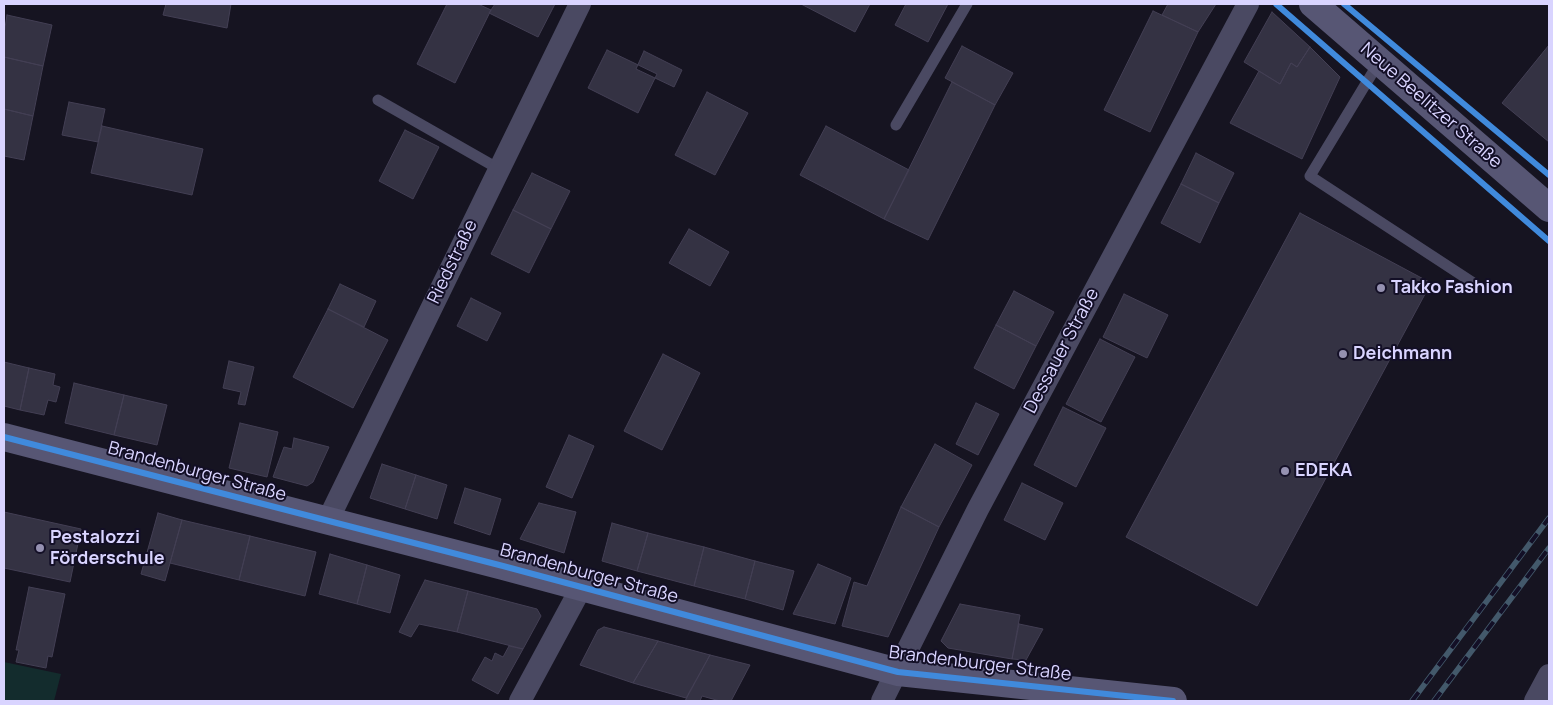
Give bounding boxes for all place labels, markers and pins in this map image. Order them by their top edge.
place label: Takko Fashion [1391,277,1513,299]
marker: Takko Fashion [1375,282,1387,294]
place label: Deichmann [1353,343,1452,365]
marker: Deichmann [1337,348,1349,360]
place label: EDEKA [1295,460,1352,482]
marker: EDEKA [1279,465,1291,477]
place label: Pestalozzi Förderschule [50,527,165,570]
marker: Pestalozzi Förderschule [34,542,46,554]

